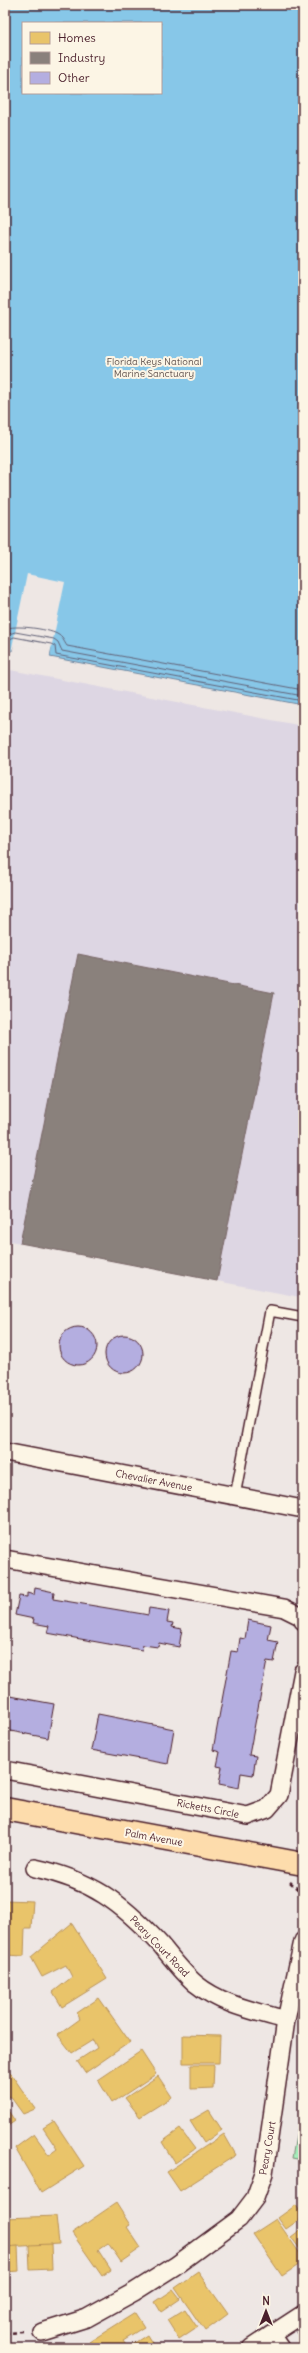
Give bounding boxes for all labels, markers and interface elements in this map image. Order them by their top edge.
legend [22,22,162,94]
text: Homes [58,30,96,45]
text: Industry [58,50,105,65]
text: Other [58,70,90,85]
park label: Florida Keys National Marine Sanctuary [106,355,202,380]
street label: Chevalier Avenue [114,1467,193,1494]
street label: Ricketts Circle [176,1796,240,1821]
street label: Palm Avenue [124,1826,184,1849]
street label: Peary Court Road [127,1913,192,1980]
street label: Peary Court [256,2120,279,2176]
north arrow [246,2291,286,2331]
text: N [262,2294,270,2308]

